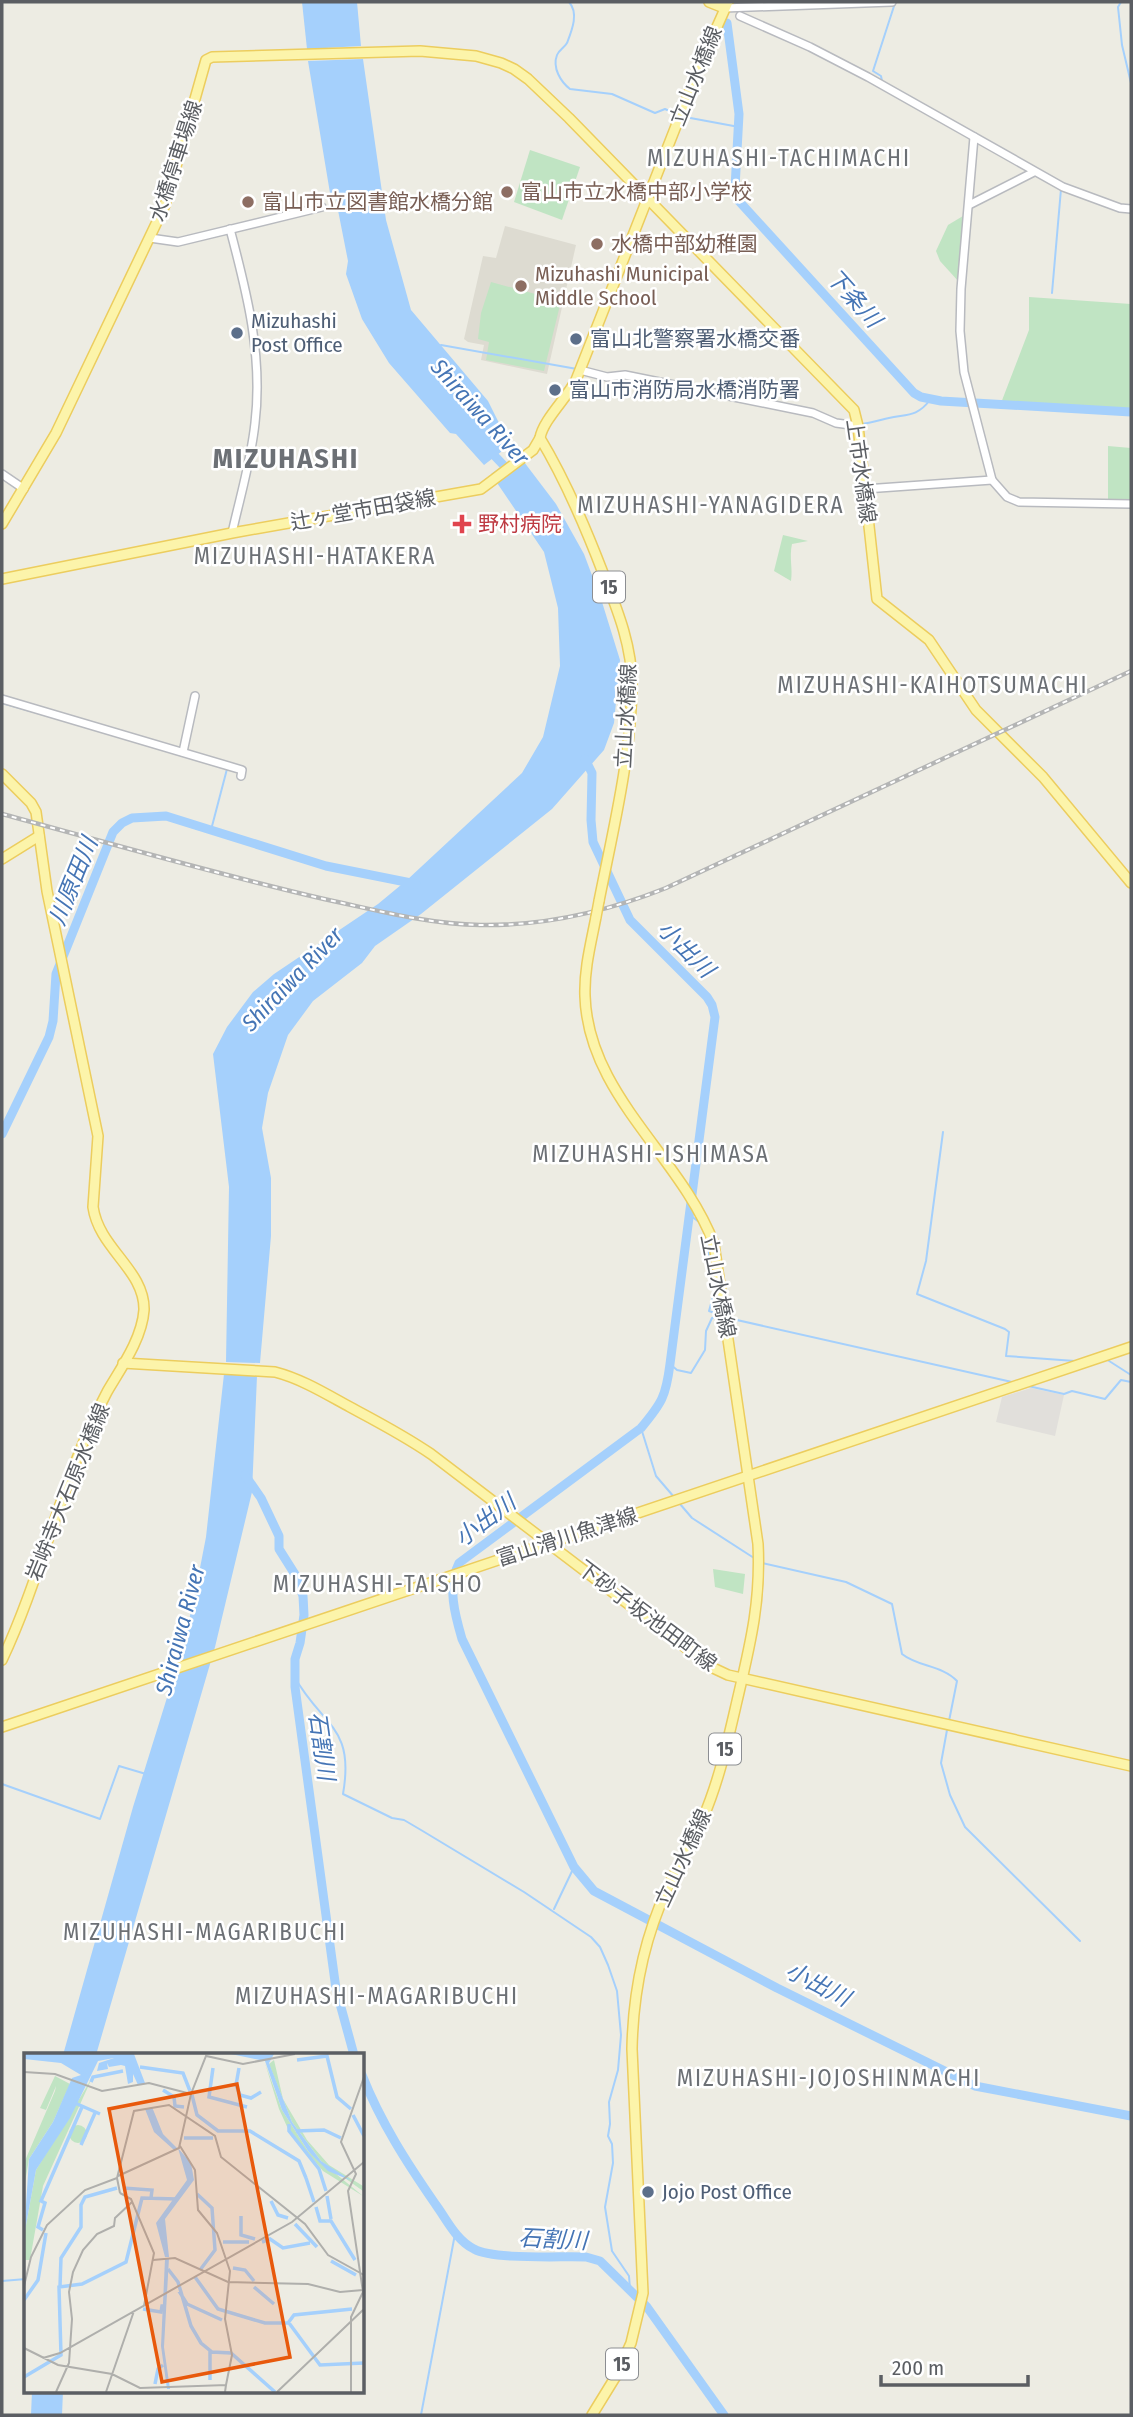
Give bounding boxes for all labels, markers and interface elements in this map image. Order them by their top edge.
street label: 立山水橋線 [664,22,728,130]
street label: 水橋停車場線 [144,97,208,225]
district label: MIZUHASHI-TACHIMACHI [647,144,911,172]
place label: 富山市立水橋中部小学校 [521,179,752,205]
marker: 富山市立水橋中部小学校 [499,184,515,200]
place label: 富山市立図書館水橋分館 [262,189,493,215]
marker: 富山市立図書館水橋分館 [240,194,256,210]
place label: 水橋中部幼稚園 [611,231,758,257]
marker: 水橋中部幼稚園 [589,236,605,252]
place label: Mizuhashi Municipal Middle School [535,261,709,311]
water label: 下条川 [821,263,889,335]
marker: Mizuhashi Municipal Middle School [513,278,529,294]
place label: Mizuhashi Post Office [251,308,343,358]
marker: Mizuhashi Post Office [229,325,245,341]
place label: 富山北警察署水橋交番 [590,326,800,352]
marker: 富山北警察署水橋交番 [568,331,584,347]
water label: Shiraiwa River [424,352,536,472]
place label: 富山市消防局水橋消防署 [569,377,800,403]
marker: 富山市消防局水橋消防署 [547,382,563,398]
street label: 上市水橋線 [841,417,881,525]
district label: MIZUHASHI [213,442,359,475]
street label: 辻ヶ堂市田袋線 [288,484,438,536]
district label: MIZUHASHI-YANAGIDERA [577,491,845,519]
place label: 野村病院 [478,511,562,537]
marker: 野村病院 [452,514,472,534]
district label: MIZUHASHI-HATAKERA [194,542,436,570]
road number: 15 [593,572,625,602]
street label: 立山水橋線 [610,663,642,769]
district label: MIZUHASHI-KAIHOTSUMACHI [777,671,1089,699]
water label: 川原田川 [43,830,104,929]
water label: 小出川 [652,915,722,985]
water label: Shiraiwa River [235,921,349,1037]
district label: MIZUHASHI-ISHIMASA [532,1140,770,1168]
street label: 立山水橋線 [695,1232,741,1340]
street label: 岩峅寺大石原水橋線 [21,1400,115,1584]
water label: 小出川 [449,1486,523,1552]
street label: 富山滑川魚津線 [493,1502,641,1572]
street label: 下砂子坂池田町線 [572,1555,722,1677]
water label: Shiraiwa River [149,1561,211,1699]
district label: MIZUHASHI-TAISHO [273,1570,483,1598]
water label: 石割川 [303,1710,341,1785]
road number: 15 [709,1734,741,1764]
street label: 立山水橋線 [649,1805,717,1911]
district label: MIZUHASHI-MAGARIBUCHI [63,1918,347,1946]
water label: 小出川 [781,1956,858,2013]
district label: MIZUHASHI-MAGARIBUCHI [235,1982,519,2010]
inset map [24,2053,364,2392]
district label: MIZUHASHI-JOJOSHINMACHI [677,2064,981,2092]
place label: Jojo Post Office [662,2179,792,2205]
marker: Jojo Post Office [640,2184,656,2200]
water label: 石割川 [518,2223,591,2255]
scale bar [881,2344,1028,2388]
road number: 15 [606,2348,638,2380]
text: 200 m [892,2355,944,2381]

